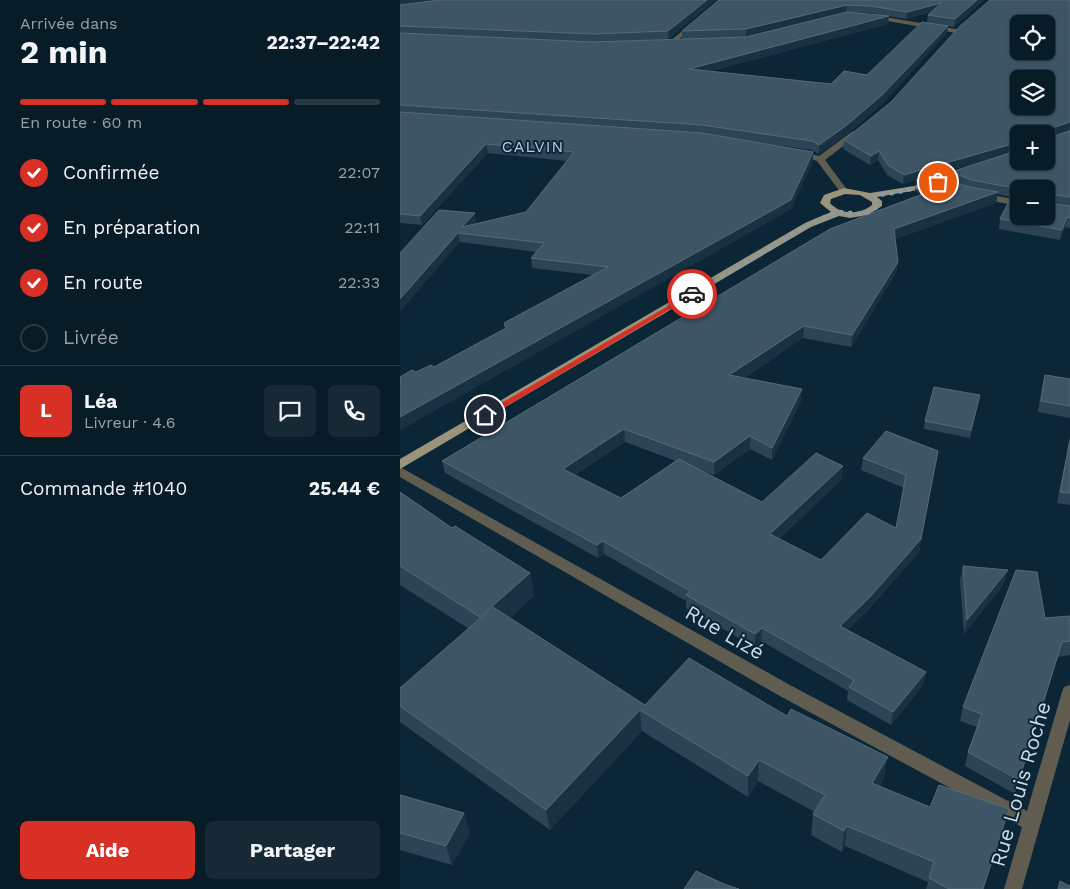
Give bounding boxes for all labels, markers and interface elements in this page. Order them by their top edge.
text: Arrivée dans [20,14,118,33]
map controls [1010,15,1055,225]
button: locate [1010,15,1055,60]
text: 22:37–22:42 [266,31,380,54]
text: 2 min [20,33,108,71]
button: layers [1010,70,1055,115]
text: En route · 60 m [20,113,142,132]
button: + [1010,125,1055,170]
district label: CALVIN [502,137,564,156]
icon: check [20,159,48,187]
text: Confirmée [63,161,159,184]
pin [917,161,959,203]
text: 22:07 [338,163,380,182]
icon: bag [924,168,952,196]
button: − [1010,180,1055,225]
icon: check [20,214,48,242]
text: En préparation [63,216,200,239]
text: 22:11 [344,218,380,237]
icon: check [20,269,48,297]
courier [667,269,717,319]
text: En route [63,271,143,294]
text: 22:33 [338,273,380,292]
icon: car [678,280,706,308]
text: Livrée [63,326,119,349]
button: chat [264,385,316,437]
button: phone [328,385,380,437]
text: Léa [84,390,117,413]
pin [464,394,506,436]
text: L [40,399,52,422]
icon: home [471,401,499,429]
text: Livreur · 4.6 [84,413,176,432]
text: Commande #1040 [20,477,187,500]
text: 25.44 € [309,477,380,500]
street label: Rue Lizé [681,599,769,665]
street label: Rue Louis Roche [984,699,1056,869]
button: Aide [20,821,195,879]
button: Partager [205,821,380,879]

